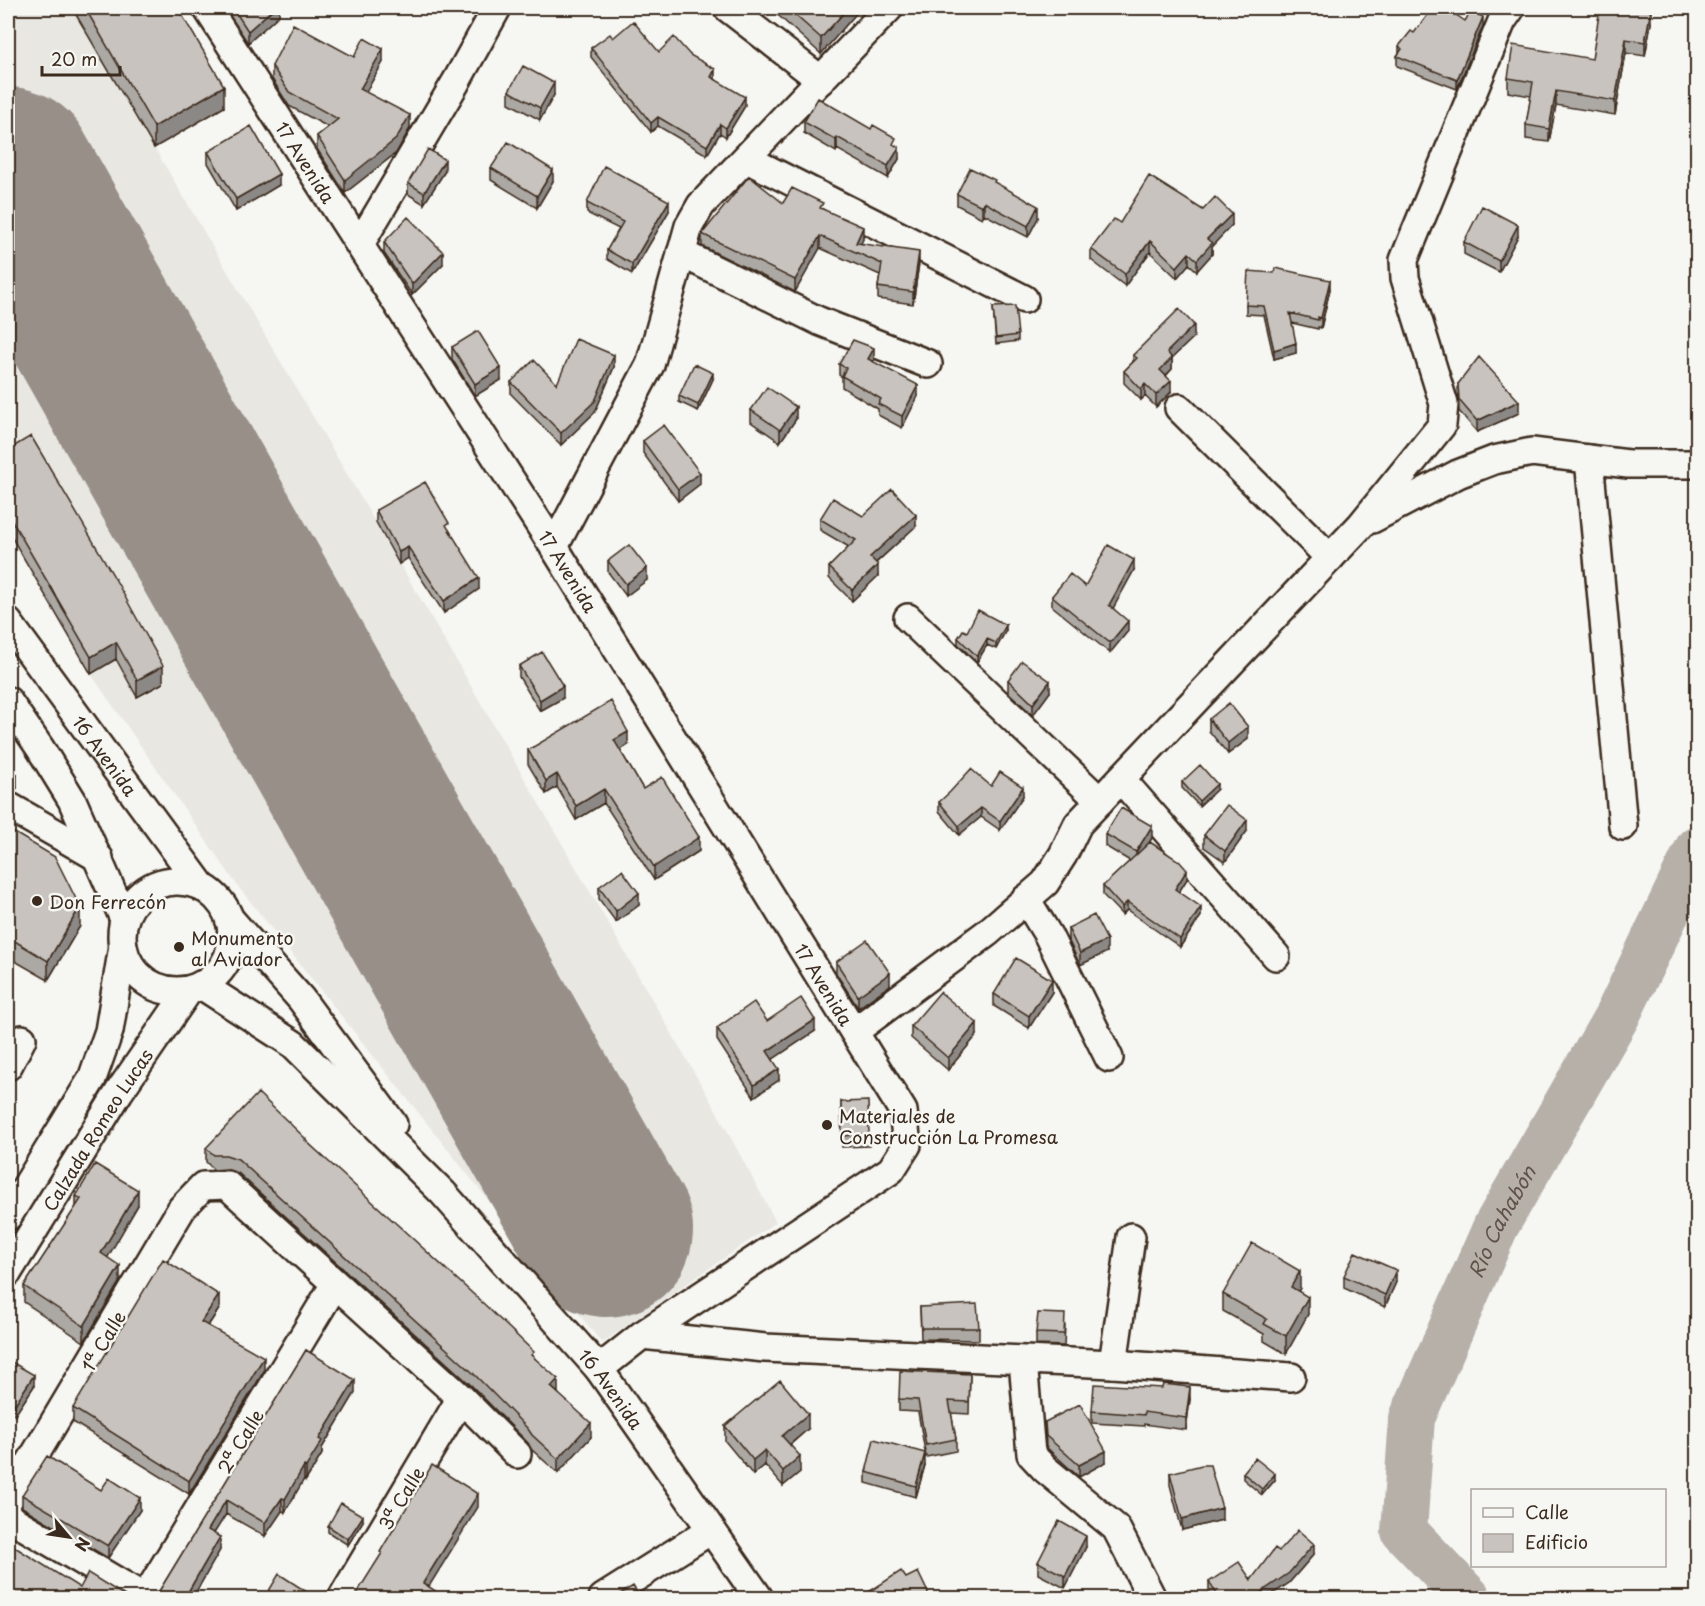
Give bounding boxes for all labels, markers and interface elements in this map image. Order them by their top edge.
scale bar [42,39,120,77]
text: 20 m [51,45,97,72]
street label: 17 Avenida [270,116,343,209]
street label: 17 Avenida [533,524,605,618]
street label: 16 Avenida [67,709,145,802]
place label: Don Ferrecón [49,888,167,915]
marker: Don Ferrecón [30,894,44,908]
place label: Monumento al Aviador [191,924,294,972]
street label: 17 Avenida [789,938,861,1031]
marker: Monumento al Aviador [172,940,186,954]
street label: Calzada Romeo Lucas [35,1043,159,1216]
place label: Materiales de Construcción La Promesa [839,1102,1059,1150]
marker: Materiales de Construcción La Promesa [820,1118,834,1132]
water label: Río Cahabón [1460,1159,1544,1282]
street label: 1ª Calle [74,1305,132,1377]
street label: 16 Avenida [573,1342,651,1435]
street label: 2ª Calle [210,1404,270,1478]
street label: 3ª Calle [372,1461,431,1535]
legend [1471,1489,1666,1567]
text: Calle [1525,1498,1569,1525]
north arrow [39,1507,99,1567]
text: Edificio [1525,1528,1588,1555]
text: N [69,1533,97,1556]

